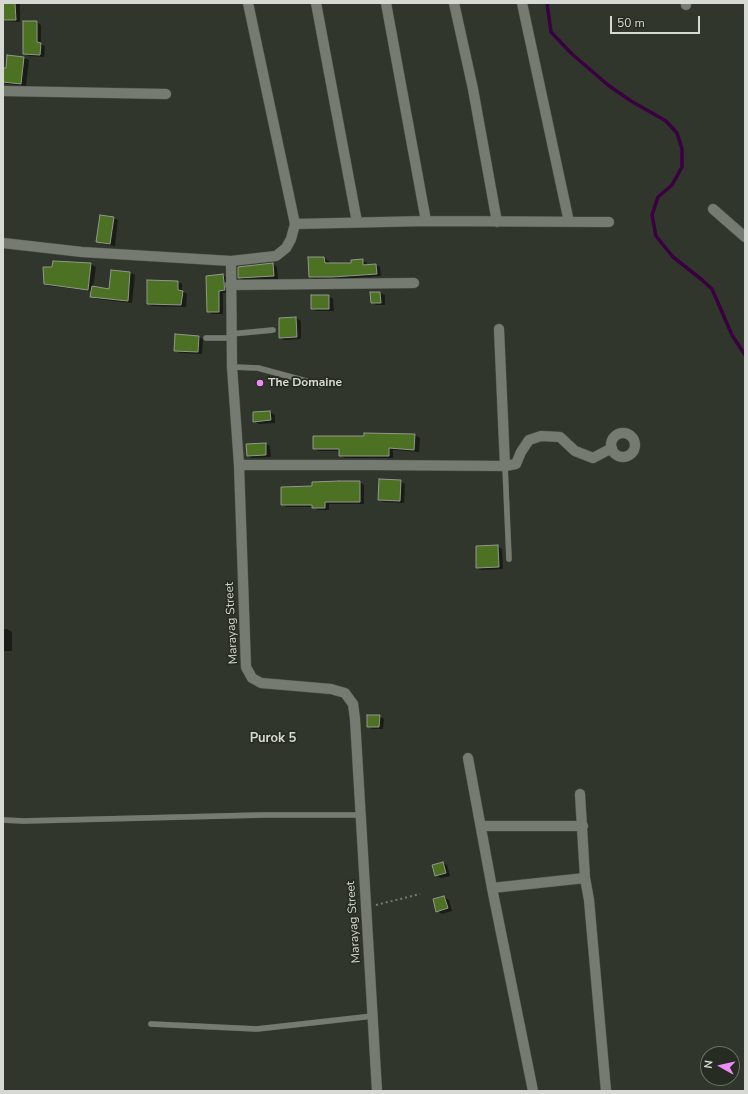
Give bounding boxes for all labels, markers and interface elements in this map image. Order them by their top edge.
scale bar [612,8,702,34]
text: 50 m [617,15,645,31]
place label: The Domaine [268,376,342,390]
marker: The Domaine [255,378,265,388]
street label: Marayag Street [223,581,241,665]
district label: Purok 5 [250,731,296,747]
street label: Marayag Street [344,880,364,964]
north arrow [700,1046,740,1086]
text: N [701,1059,717,1070]

